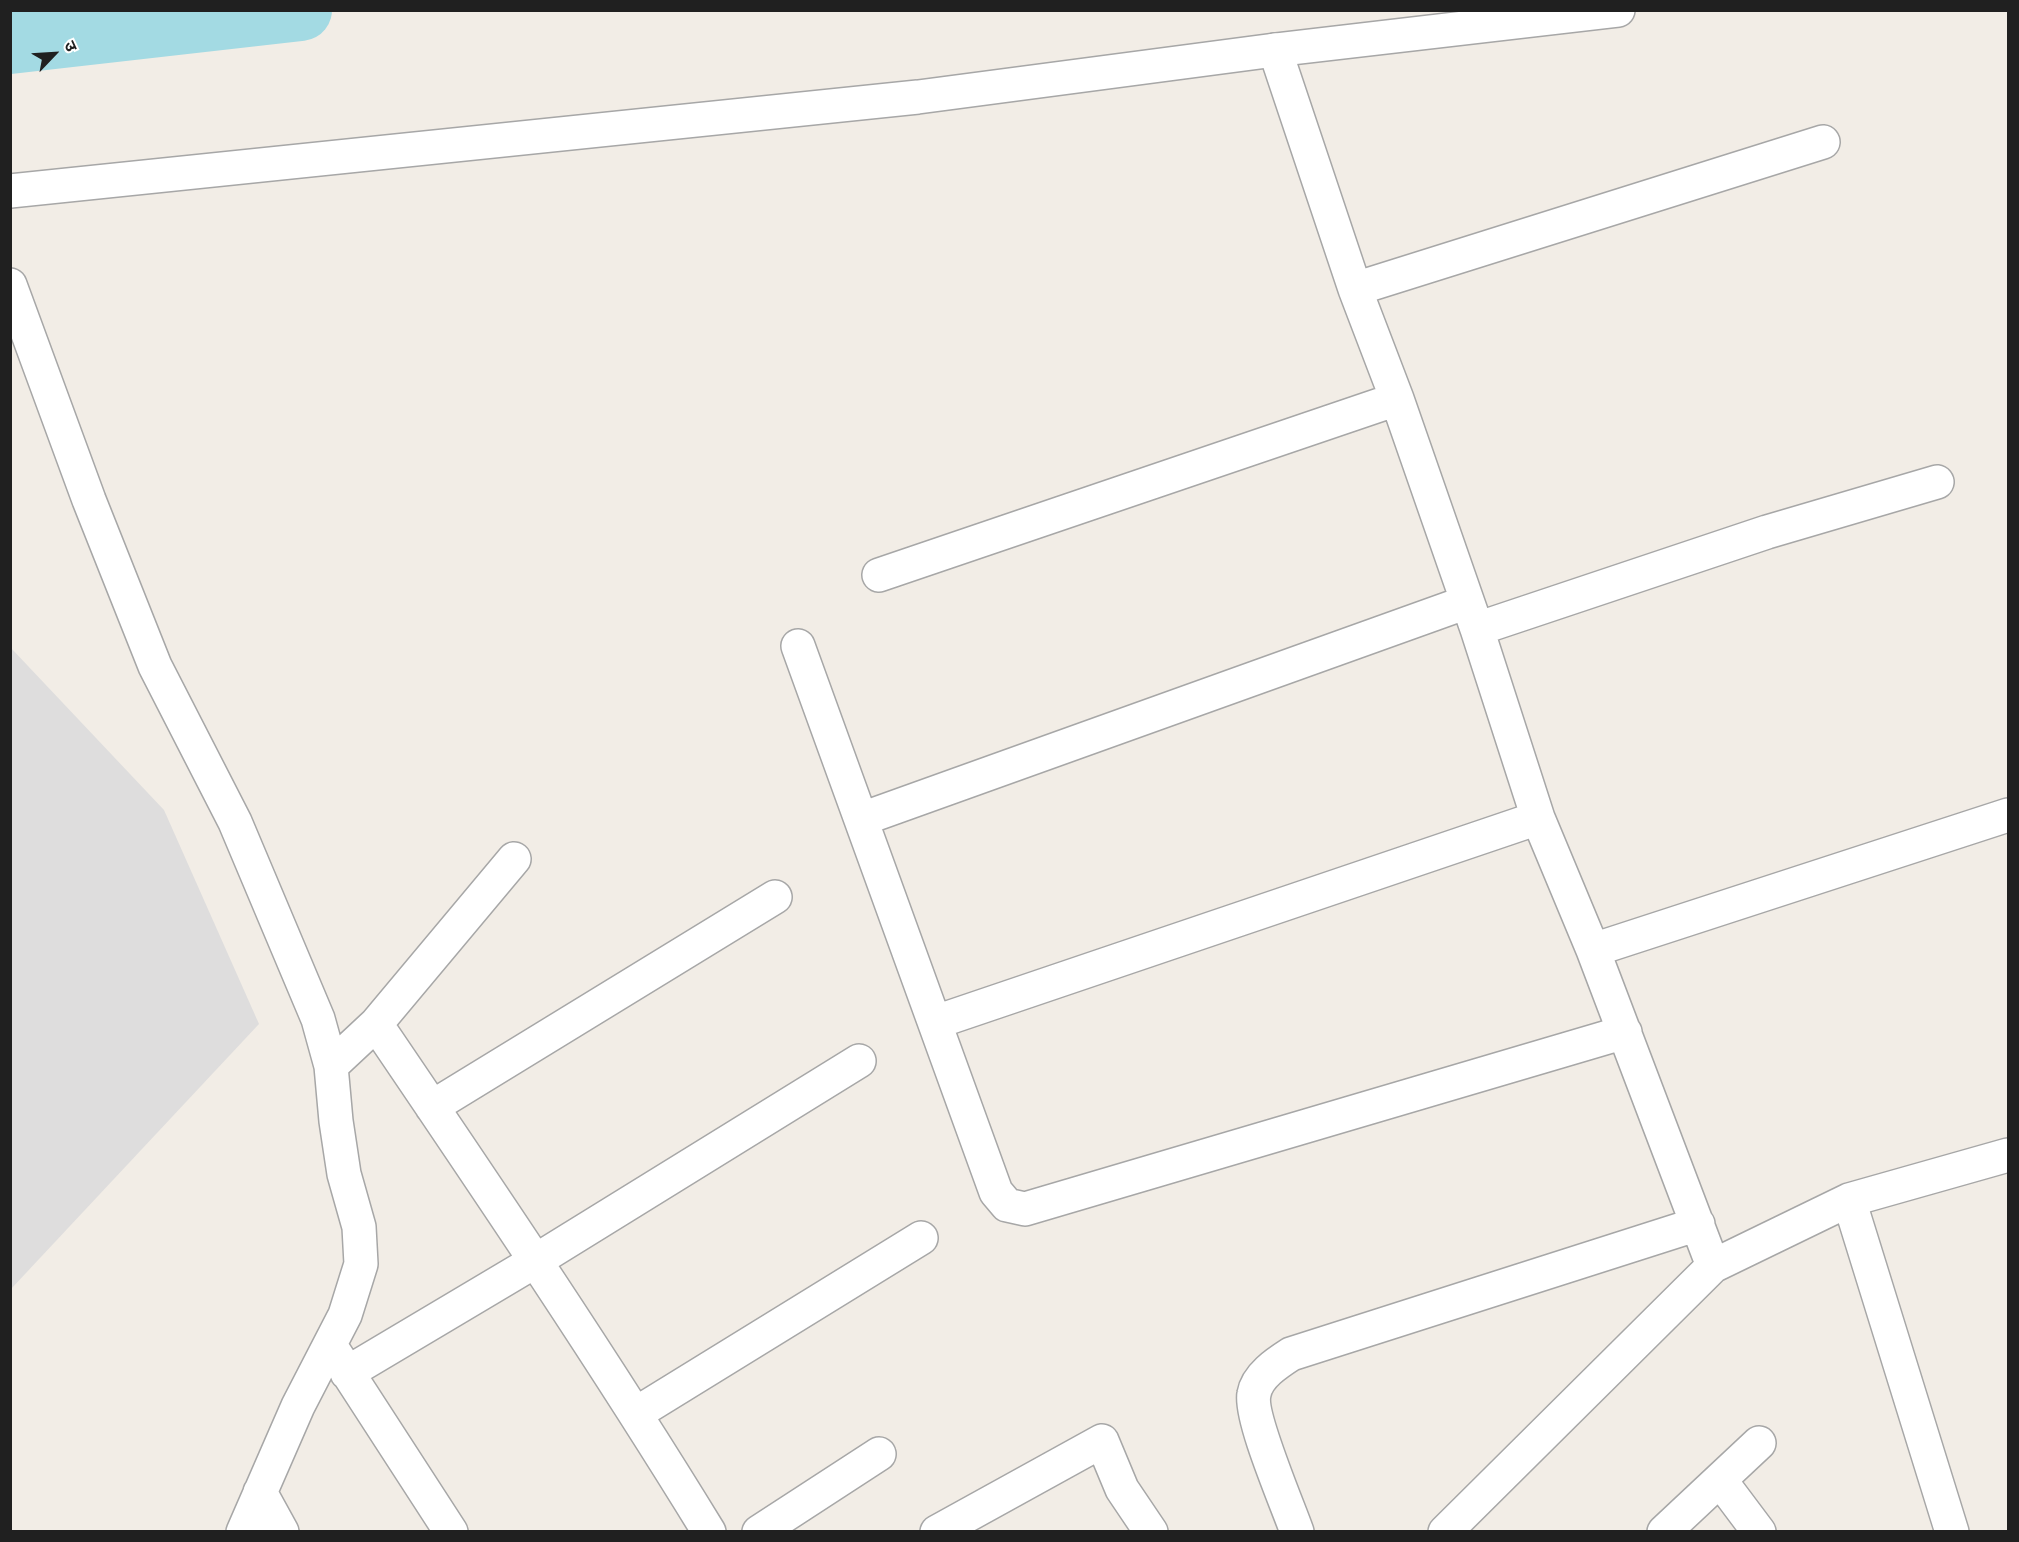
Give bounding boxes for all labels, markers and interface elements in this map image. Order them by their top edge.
north arrow [24,24,84,84]
text: उ [60,38,81,54]

